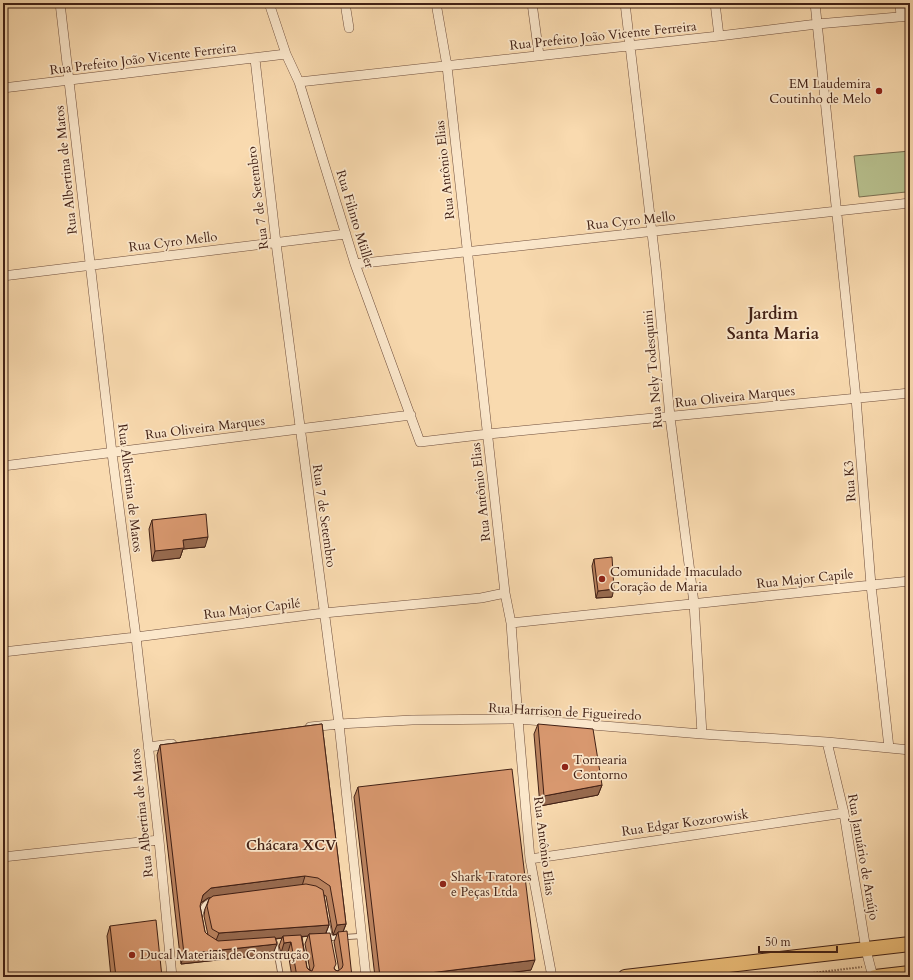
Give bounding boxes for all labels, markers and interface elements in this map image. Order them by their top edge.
street label: Rua Prefeito João Vicente Ferreira [509,17,698,55]
street label: Rua Prefeito João Vicente Ferreira [49,39,238,79]
place label: EM Laudemira Coutinho de Melo [769,75,871,108]
marker: EM Laudemira Coutinho de Melo [874,86,884,96]
street label: Rua Albertina de Matos [50,105,82,235]
street label: Rua Antônio Elias [431,120,459,220]
street label: Rua 7 de Setembro [243,145,273,251]
street label: Rua Filinto Müller [331,168,379,271]
street label: Rua Cyro Mello [586,207,676,235]
street label: Rua Cyro Mello [128,228,218,256]
district label: Jardim Santa Maria [727,302,820,345]
street label: Rua Nely Todesquini [639,309,667,429]
street label: Rua Oliveira Marques [674,382,796,412]
street label: Rua Oliveira Marques [144,412,266,444]
street label: Rua Albertina de Matos [113,423,147,553]
street label: Rua Antônio Elias [467,442,495,542]
street label: Rua K3 [840,460,860,502]
street label: Rua 7 de Setembro [308,463,340,569]
place label: Comunidade Imaculado Coração de Maria [610,563,742,596]
street label: Rua Major Capile [756,565,854,593]
marker: Comunidade Imaculado Coração de Maria [597,574,607,584]
street label: Rua Major Capilé [203,594,302,624]
street label: Rua Harrison de Figueiredo [488,699,642,725]
street label: Rua Albertina de Matos [126,748,158,878]
place label: Tornearia Contorno [573,751,628,784]
marker: Tornearia Contorno [560,762,570,772]
street label: Rua Januário de Araújo [843,792,883,922]
street label: Rua Antônio Elias [529,796,559,896]
street label: Rua Edgar Kozorowisk [620,805,750,841]
district label: Chácara XCV [246,836,336,855]
place label: Shark Tratores e Peças Ltda [451,868,531,901]
marker: Shark Tratores e Peças Ltda [438,879,448,889]
scale bar [759,928,837,954]
text: 50 m [765,934,792,950]
place label: Ducal Materiais de Construção [140,946,309,964]
marker: Ducal Materiais de Construção [127,950,137,960]

